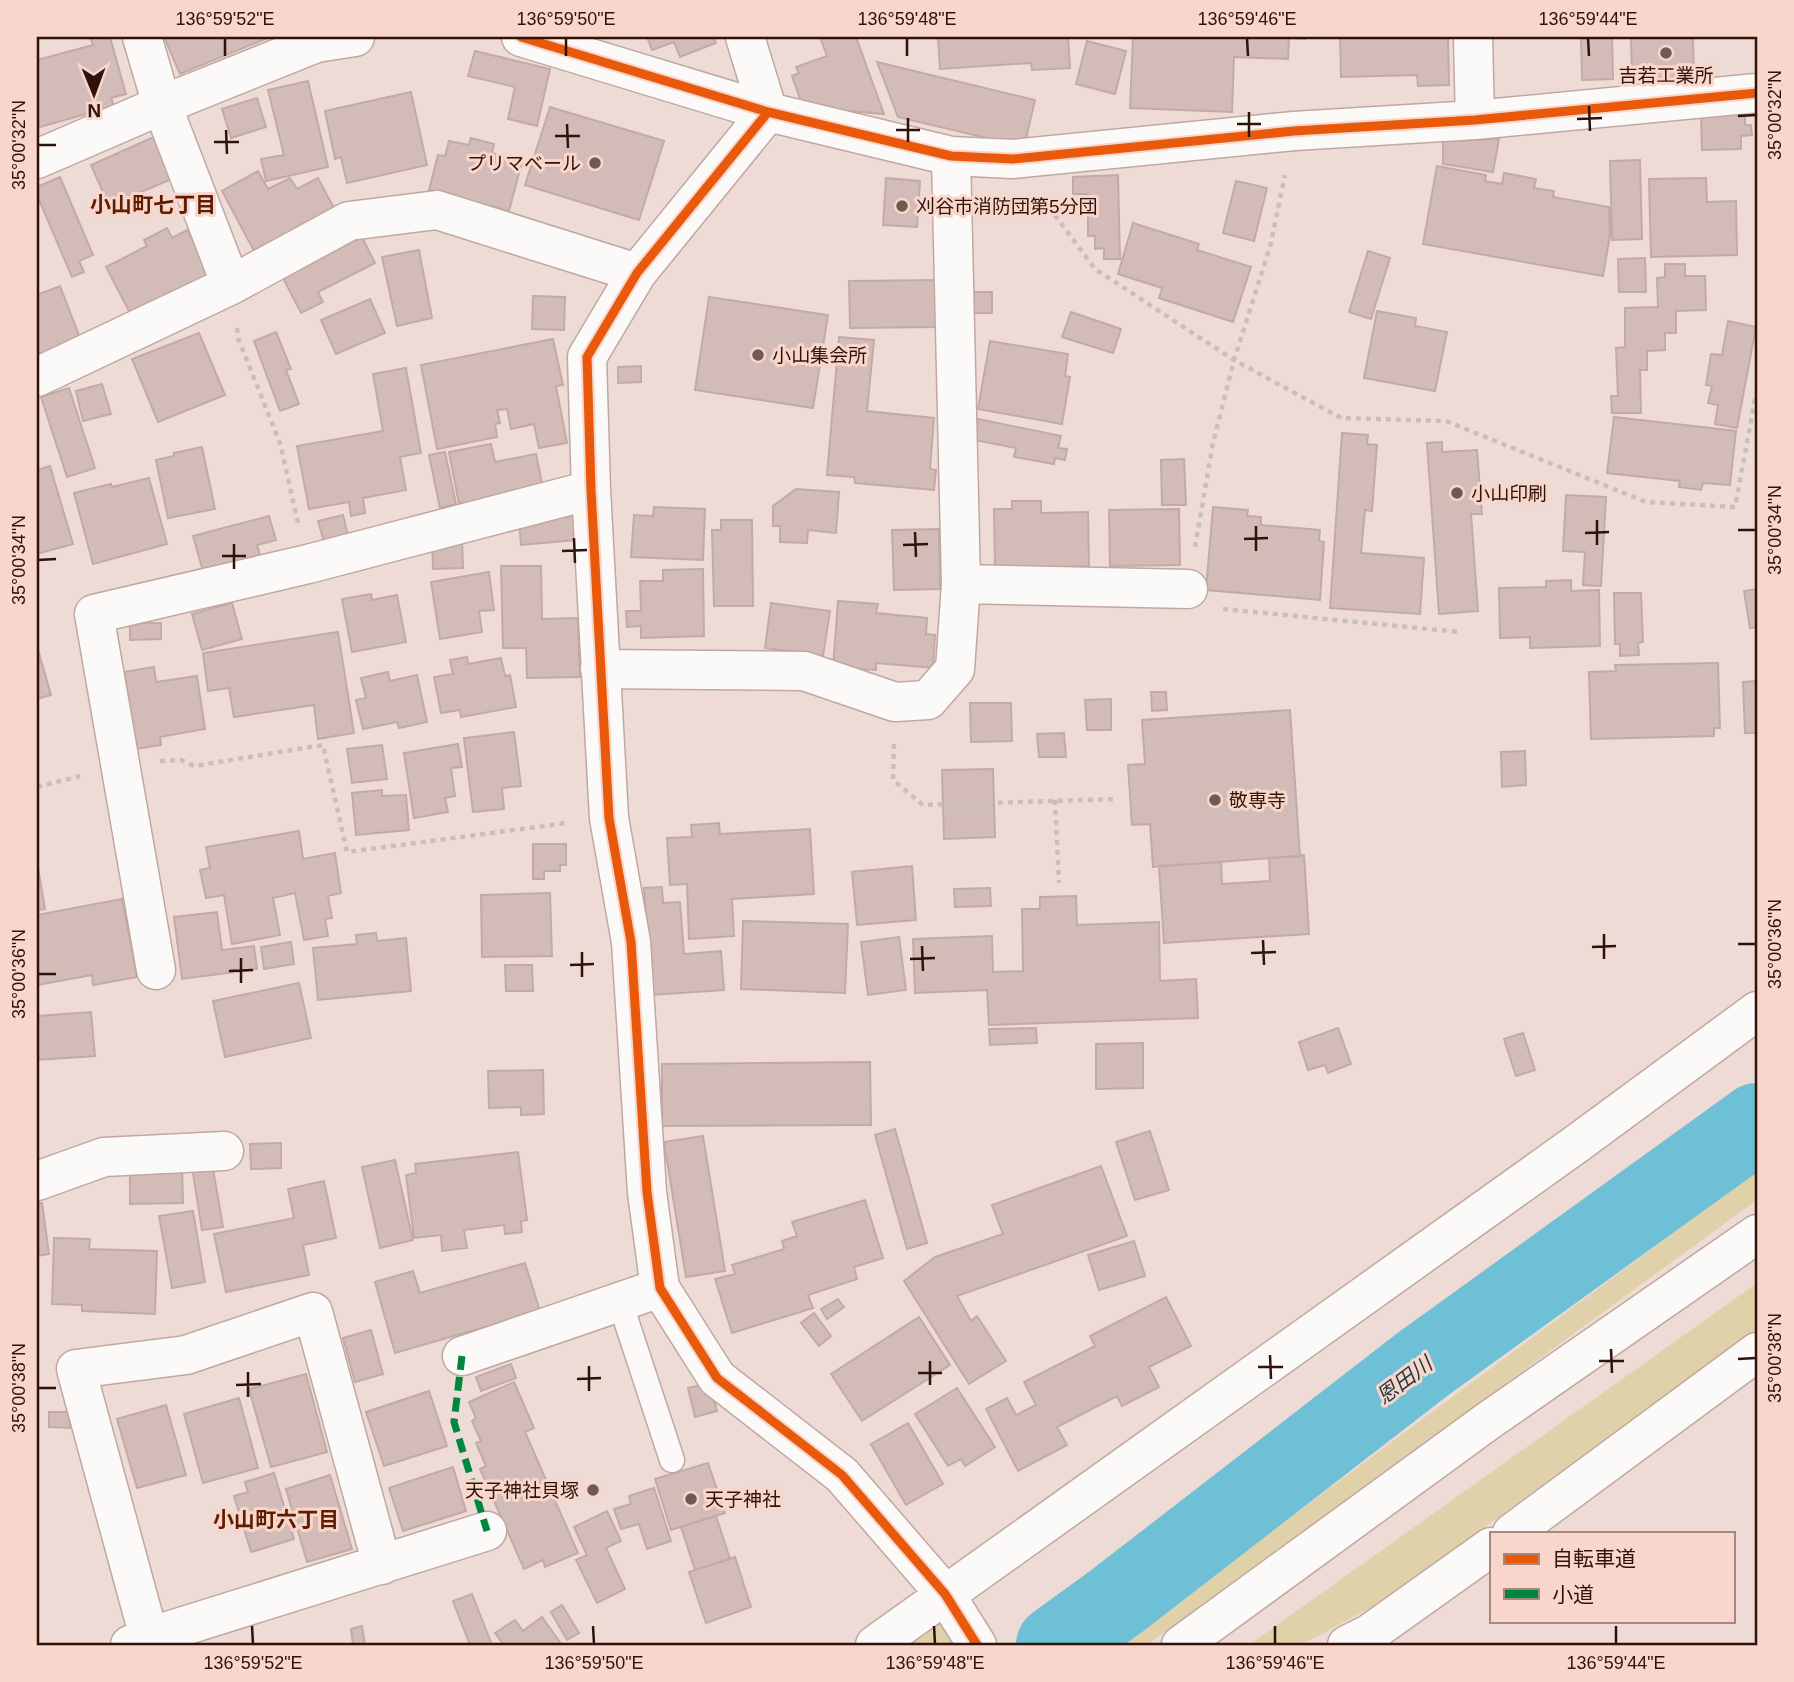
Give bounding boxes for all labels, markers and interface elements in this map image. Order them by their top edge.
text: 136°59'52"E [175,9,275,29]
text: 136°59'50"E [516,9,616,29]
text: 136°59'48"E [857,9,957,29]
text: 136°59'46"E [1197,9,1297,29]
text: 136°59'44"E [1538,9,1638,29]
marker: 吉若工業所 [1658,45,1674,61]
north arrow [60,60,130,130]
place label: 吉若工業所 [1618,65,1714,86]
text: 35°00'32"N [1765,70,1785,160]
text: 35°00'32"N [9,100,29,190]
text: N [87,100,101,121]
place label: プリマベール [467,153,581,174]
marker: プリマベール [587,155,603,171]
district label: 小山町七丁目 [90,193,216,216]
place label: 刈谷市消防団第5分団 [916,196,1098,217]
marker: 刈谷市消防団第5分団 [894,198,910,214]
place label: 小山集会所 [772,345,867,366]
marker: 小山集会所 [750,347,766,363]
place label: 小山印刷 [1471,483,1547,504]
marker: 小山印刷 [1449,485,1465,501]
text: 35°00'34"N [1765,485,1785,575]
text: 35°00'34"N [9,515,29,605]
place label: 敬専寺 [1229,790,1286,811]
marker: 敬専寺 [1207,792,1223,808]
text: 35°00'36"N [1765,899,1785,989]
text: 35°00'36"N [9,929,29,1019]
text: 35°00'38"N [1765,1313,1785,1403]
text: 35°00'38"N [9,1343,29,1433]
water label: 恩田川 [1372,1351,1438,1408]
place label: 天子神社貝塚 [465,1480,579,1501]
marker: 天子神社貝塚 [585,1482,601,1498]
place label: 天子神社 [705,1489,781,1510]
marker: 天子神社 [683,1491,699,1507]
district label: 小山町六丁目 [213,1508,339,1531]
legend [1490,1532,1734,1622]
text: 自転車道 [1552,1547,1636,1570]
text: 小道 [1552,1583,1594,1606]
text: 136°59'52"E [203,1653,303,1673]
text: 136°59'50"E [544,1653,644,1673]
text: 136°59'48"E [885,1653,985,1673]
text: 136°59'46"E [1225,1653,1325,1673]
text: 136°59'44"E [1566,1653,1666,1673]

